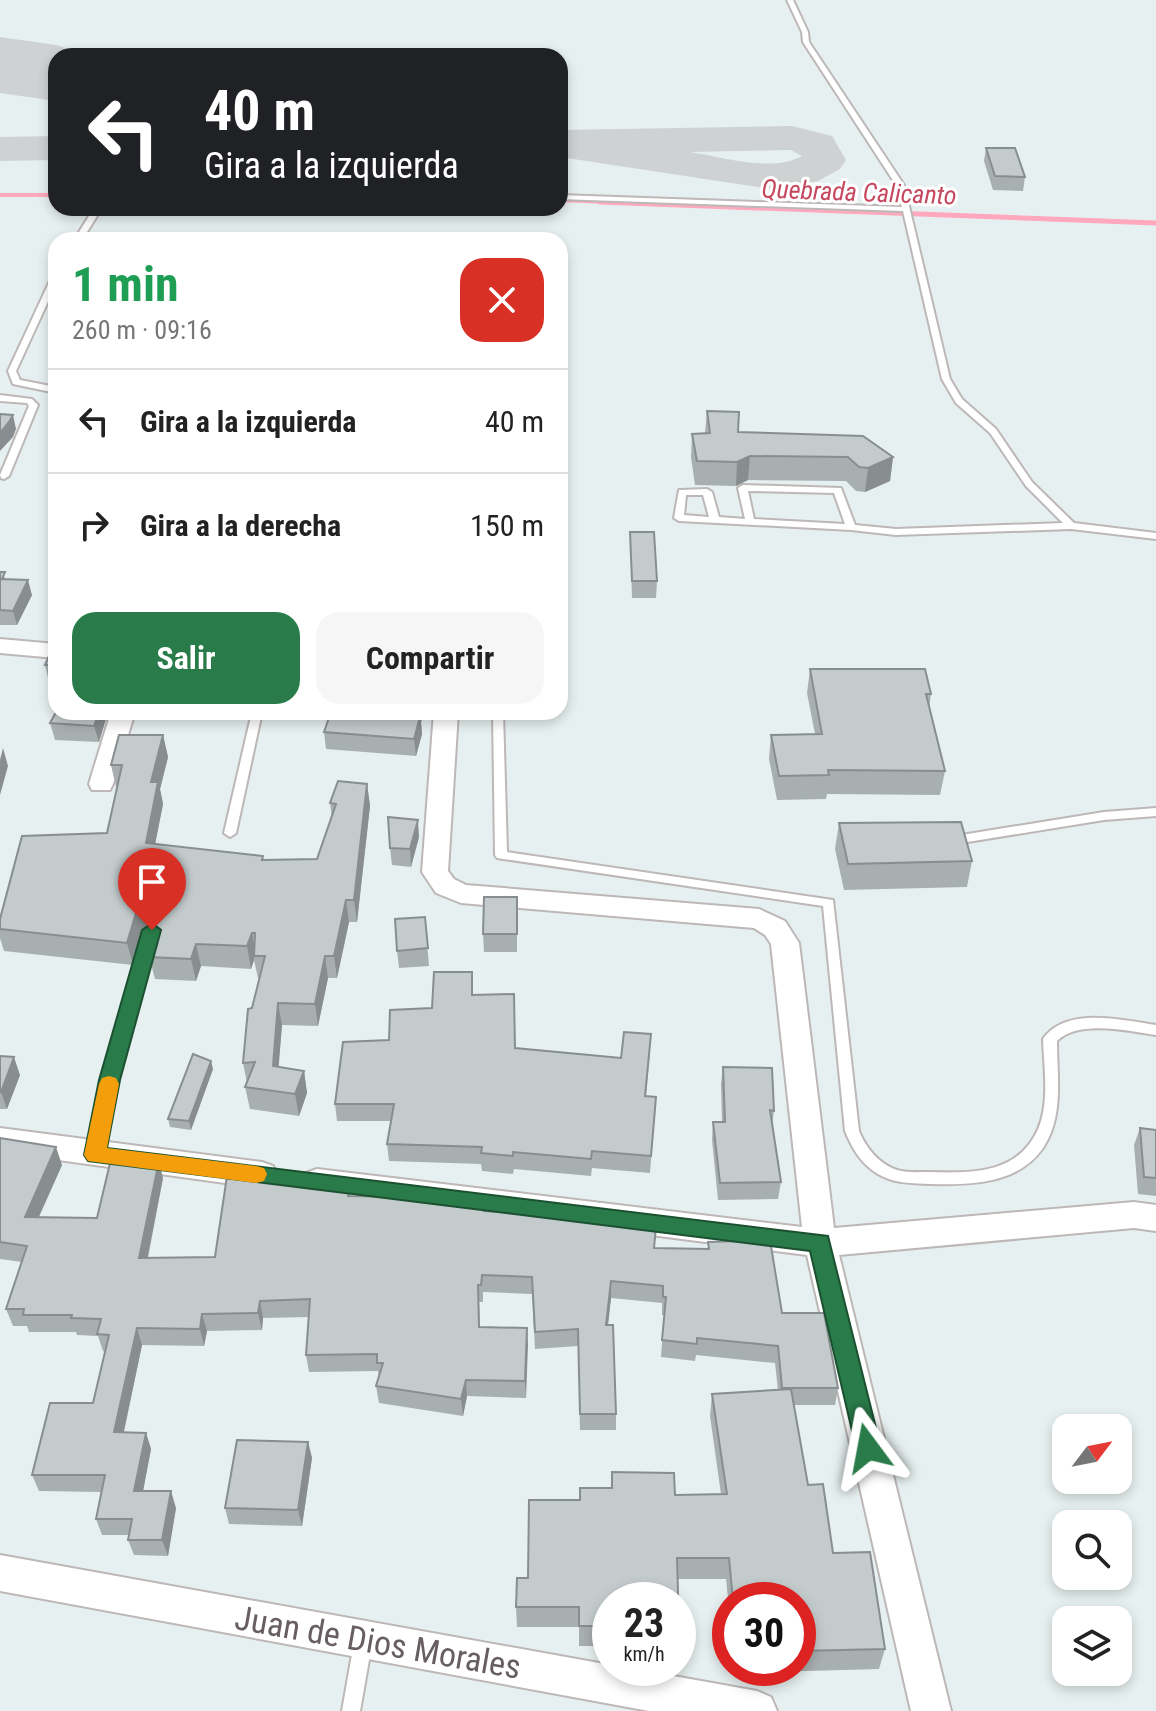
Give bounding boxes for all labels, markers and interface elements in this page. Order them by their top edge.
text: 40 m [204,78,315,144]
icon: left [72,80,176,184]
text: Gira a la izquierda [204,145,459,187]
water label: Quebrada Calicanto [761,174,957,210]
text: 1 min [72,256,179,313]
button: close [460,258,544,342]
text: 260 m · 09:16 [72,315,212,345]
icon: left [72,399,116,443]
text: Gira a la izquierda [140,404,356,439]
text: 40 m [485,404,544,439]
icon: right [72,503,116,547]
text: Gira a la derecha [140,508,341,543]
text: 150 m [470,508,544,543]
button: Salir [72,612,300,704]
button: Compartir [316,612,544,704]
pin [118,848,186,930]
icon: arrive [130,860,174,904]
position arrow [826,1406,910,1490]
north arrow [1052,1414,1132,1494]
map controls [1052,1414,1132,1686]
button: search [1052,1510,1132,1590]
speed limit sign: 30 [712,1582,816,1686]
street label: Juan de Dios Morales [232,1597,524,1687]
text: 23 [624,1600,664,1647]
button: layers [1052,1606,1132,1686]
text: km/h [623,1642,665,1666]

